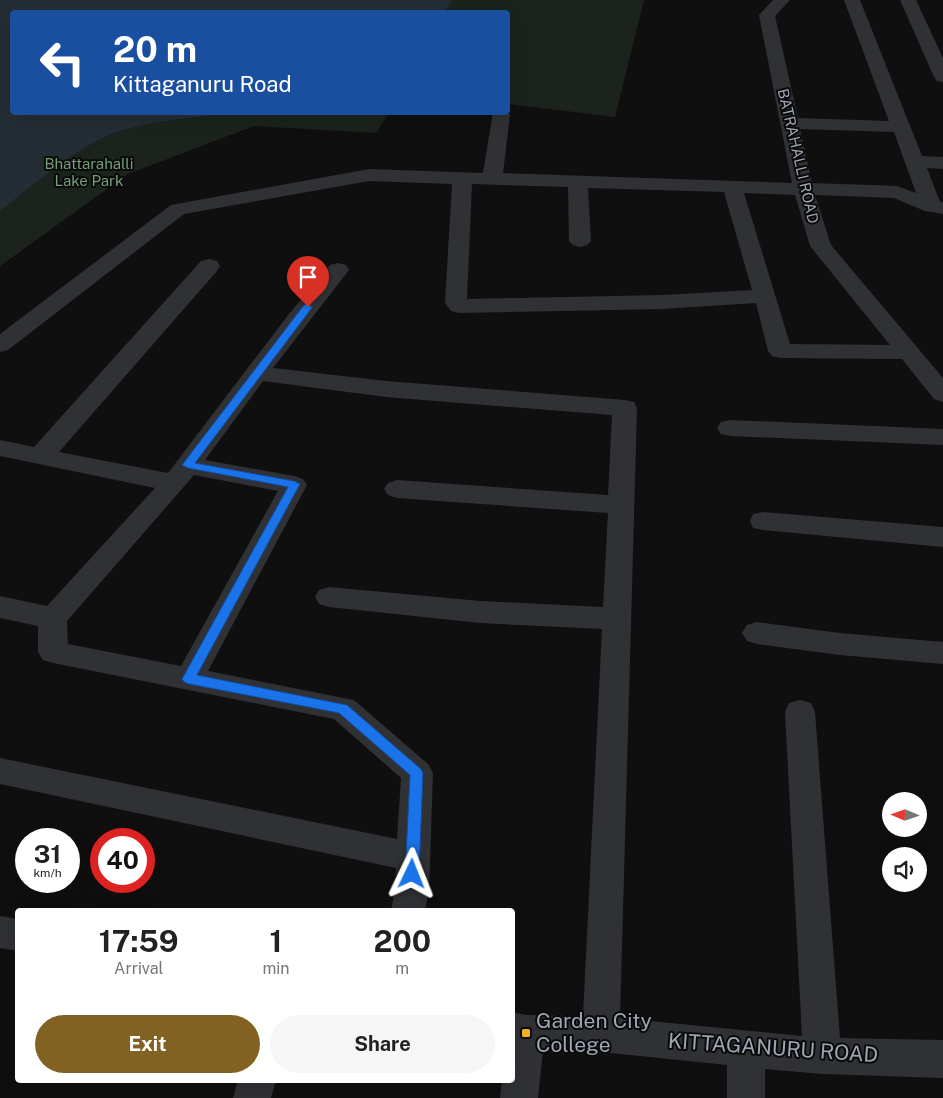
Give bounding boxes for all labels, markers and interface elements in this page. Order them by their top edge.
text: 20 m [113,29,197,70]
icon: left [30,30,95,95]
text: Kittaganuru Road [113,71,292,97]
street label: BATRAHALLI ROAD [775,87,822,225]
park label: Bhattarahalli Lake Park [44,155,134,189]
pin [287,256,329,307]
icon: arrive [294,263,322,291]
north arrow [882,792,928,838]
map controls [882,792,927,892]
speed limit sign: 40 [90,828,155,893]
text: 31 [34,839,61,869]
position arrow [385,847,437,899]
button: sound [882,847,927,892]
text: km/h [33,866,62,880]
text: 17:59 [99,923,179,959]
text: 1 [270,923,282,959]
text: 200 [373,923,431,959]
text: Arrival [114,959,163,978]
text: min [262,959,290,978]
text: m [395,959,409,978]
place label: Garden City College [536,1008,652,1057]
button: Exit [35,1015,260,1073]
button: Share [270,1015,495,1073]
marker: Garden City College [520,1027,532,1039]
street label: KITTAGANURU ROAD [667,1028,879,1067]

